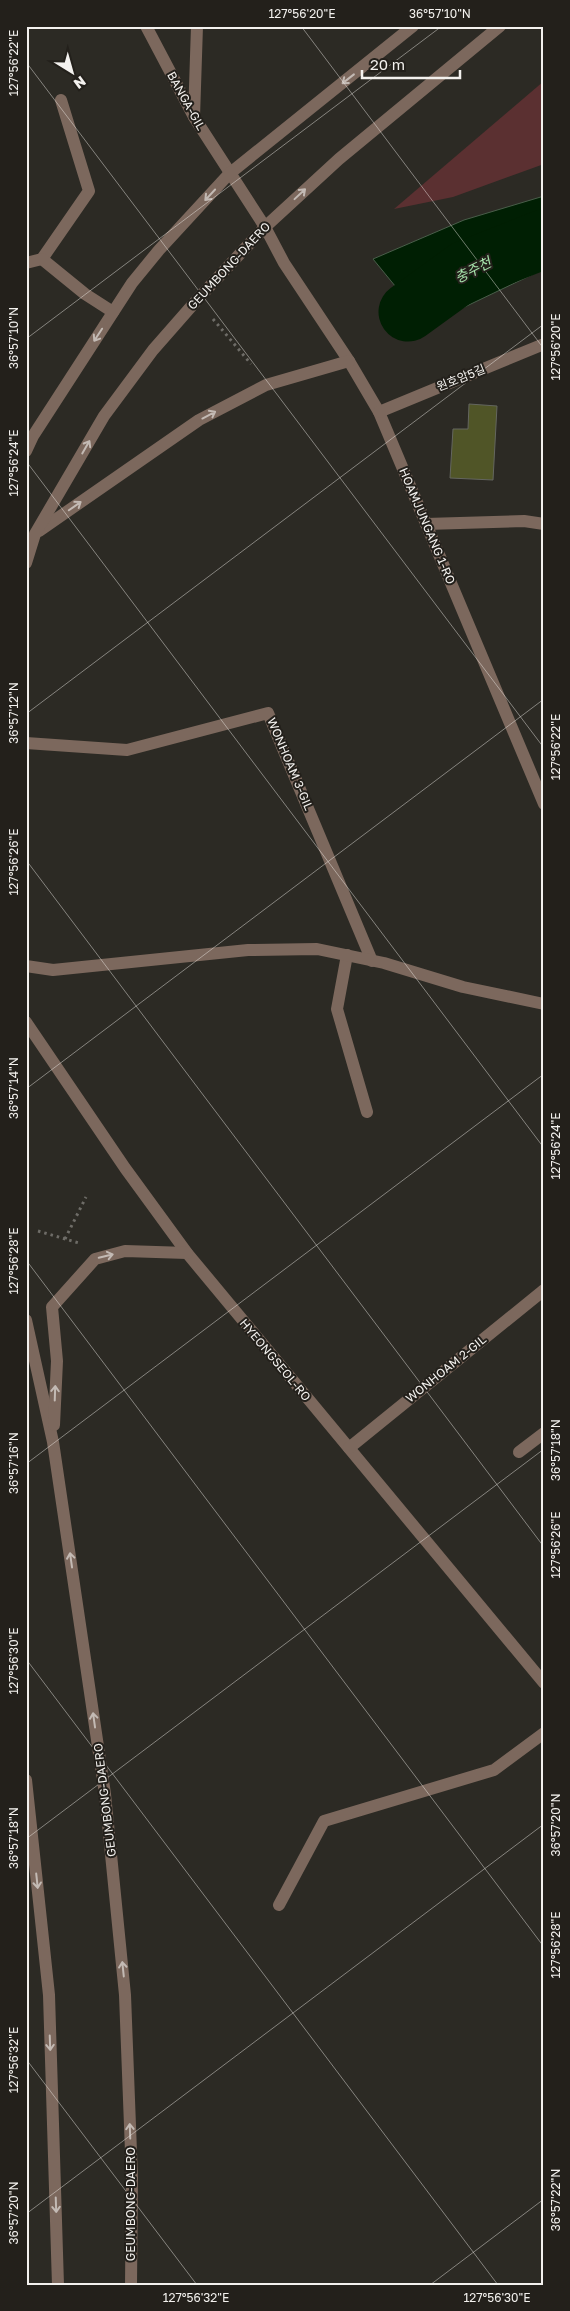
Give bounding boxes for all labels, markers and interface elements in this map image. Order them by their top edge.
text: 127°56'20"E [268,6,336,21]
text: 36°57'10"N [409,6,471,21]
text: 127°56'22"E [6,30,21,96]
north arrow [48,48,98,98]
scale bar [362,48,460,80]
text: 20 m [370,55,405,73]
street label: BANGA-GIL [164,69,209,133]
text: N [71,73,89,93]
one-way arrow [342,73,355,84]
one-way arrow [204,188,216,201]
one-way arrow [294,188,307,200]
street label: GEUMBONG-DAERO [184,219,273,313]
water label: 충주천 [452,253,495,286]
text: 36°57'10"N [6,307,21,369]
text: 127°56'20"E [548,313,563,381]
one-way arrow [93,328,104,342]
street label: 원호암5길 [434,361,487,394]
one-way arrow [201,410,216,419]
text: 127°56'24"E [6,430,21,496]
one-way arrow [81,440,91,454]
street label: HOAMJUNGANG 1-RO [396,465,459,586]
one-way arrow [68,501,82,511]
text: 36°57'12"N [6,682,21,744]
text: 127°56'22"E [548,714,563,780]
street label: WONHOAM 3-GIL [264,715,317,813]
text: 127°56'26"E [6,829,21,895]
text: 36°57'14"N [6,1057,21,1119]
text: 127°56'24"E [548,1113,563,1179]
text: 127°56'28"E [6,1228,21,1294]
one-way arrow [98,1251,114,1260]
street label: HYEONGSEOL-RO [237,1315,314,1404]
street label: WONHOAM 2-GIL [402,1331,489,1406]
one-way arrow [51,1386,60,1402]
text: 36°57'18"N [548,1419,563,1481]
text: 36°57'16"N [6,1432,21,1494]
text: 127°56'26"E [548,1512,563,1578]
one-way arrow [65,1552,75,1568]
text: 127°56'30"E [6,1627,21,1695]
one-way arrow [89,1713,99,1729]
street label: GEUMBONG-DAERO [90,1742,119,1858]
text: 36°57'20"N [548,1793,563,1857]
text: 36°57'18"N [6,1807,21,1869]
one-way arrow [32,1873,42,1889]
text: 127°56'28"E [548,1912,563,1978]
one-way arrow [118,1961,128,1977]
text: 127°56'32"E [6,2027,21,2093]
one-way arrow [46,2034,55,2050]
one-way arrow [126,2123,135,2139]
street label: GEUMBONG-DAERO [123,2147,138,2261]
text: 36°57'22"N [548,2169,563,2231]
text: 36°57'20"N [6,2181,21,2245]
one-way arrow [52,2197,61,2213]
text: 127°56'32"E [163,2290,229,2305]
text: 127°56'30"E [463,2290,531,2305]

